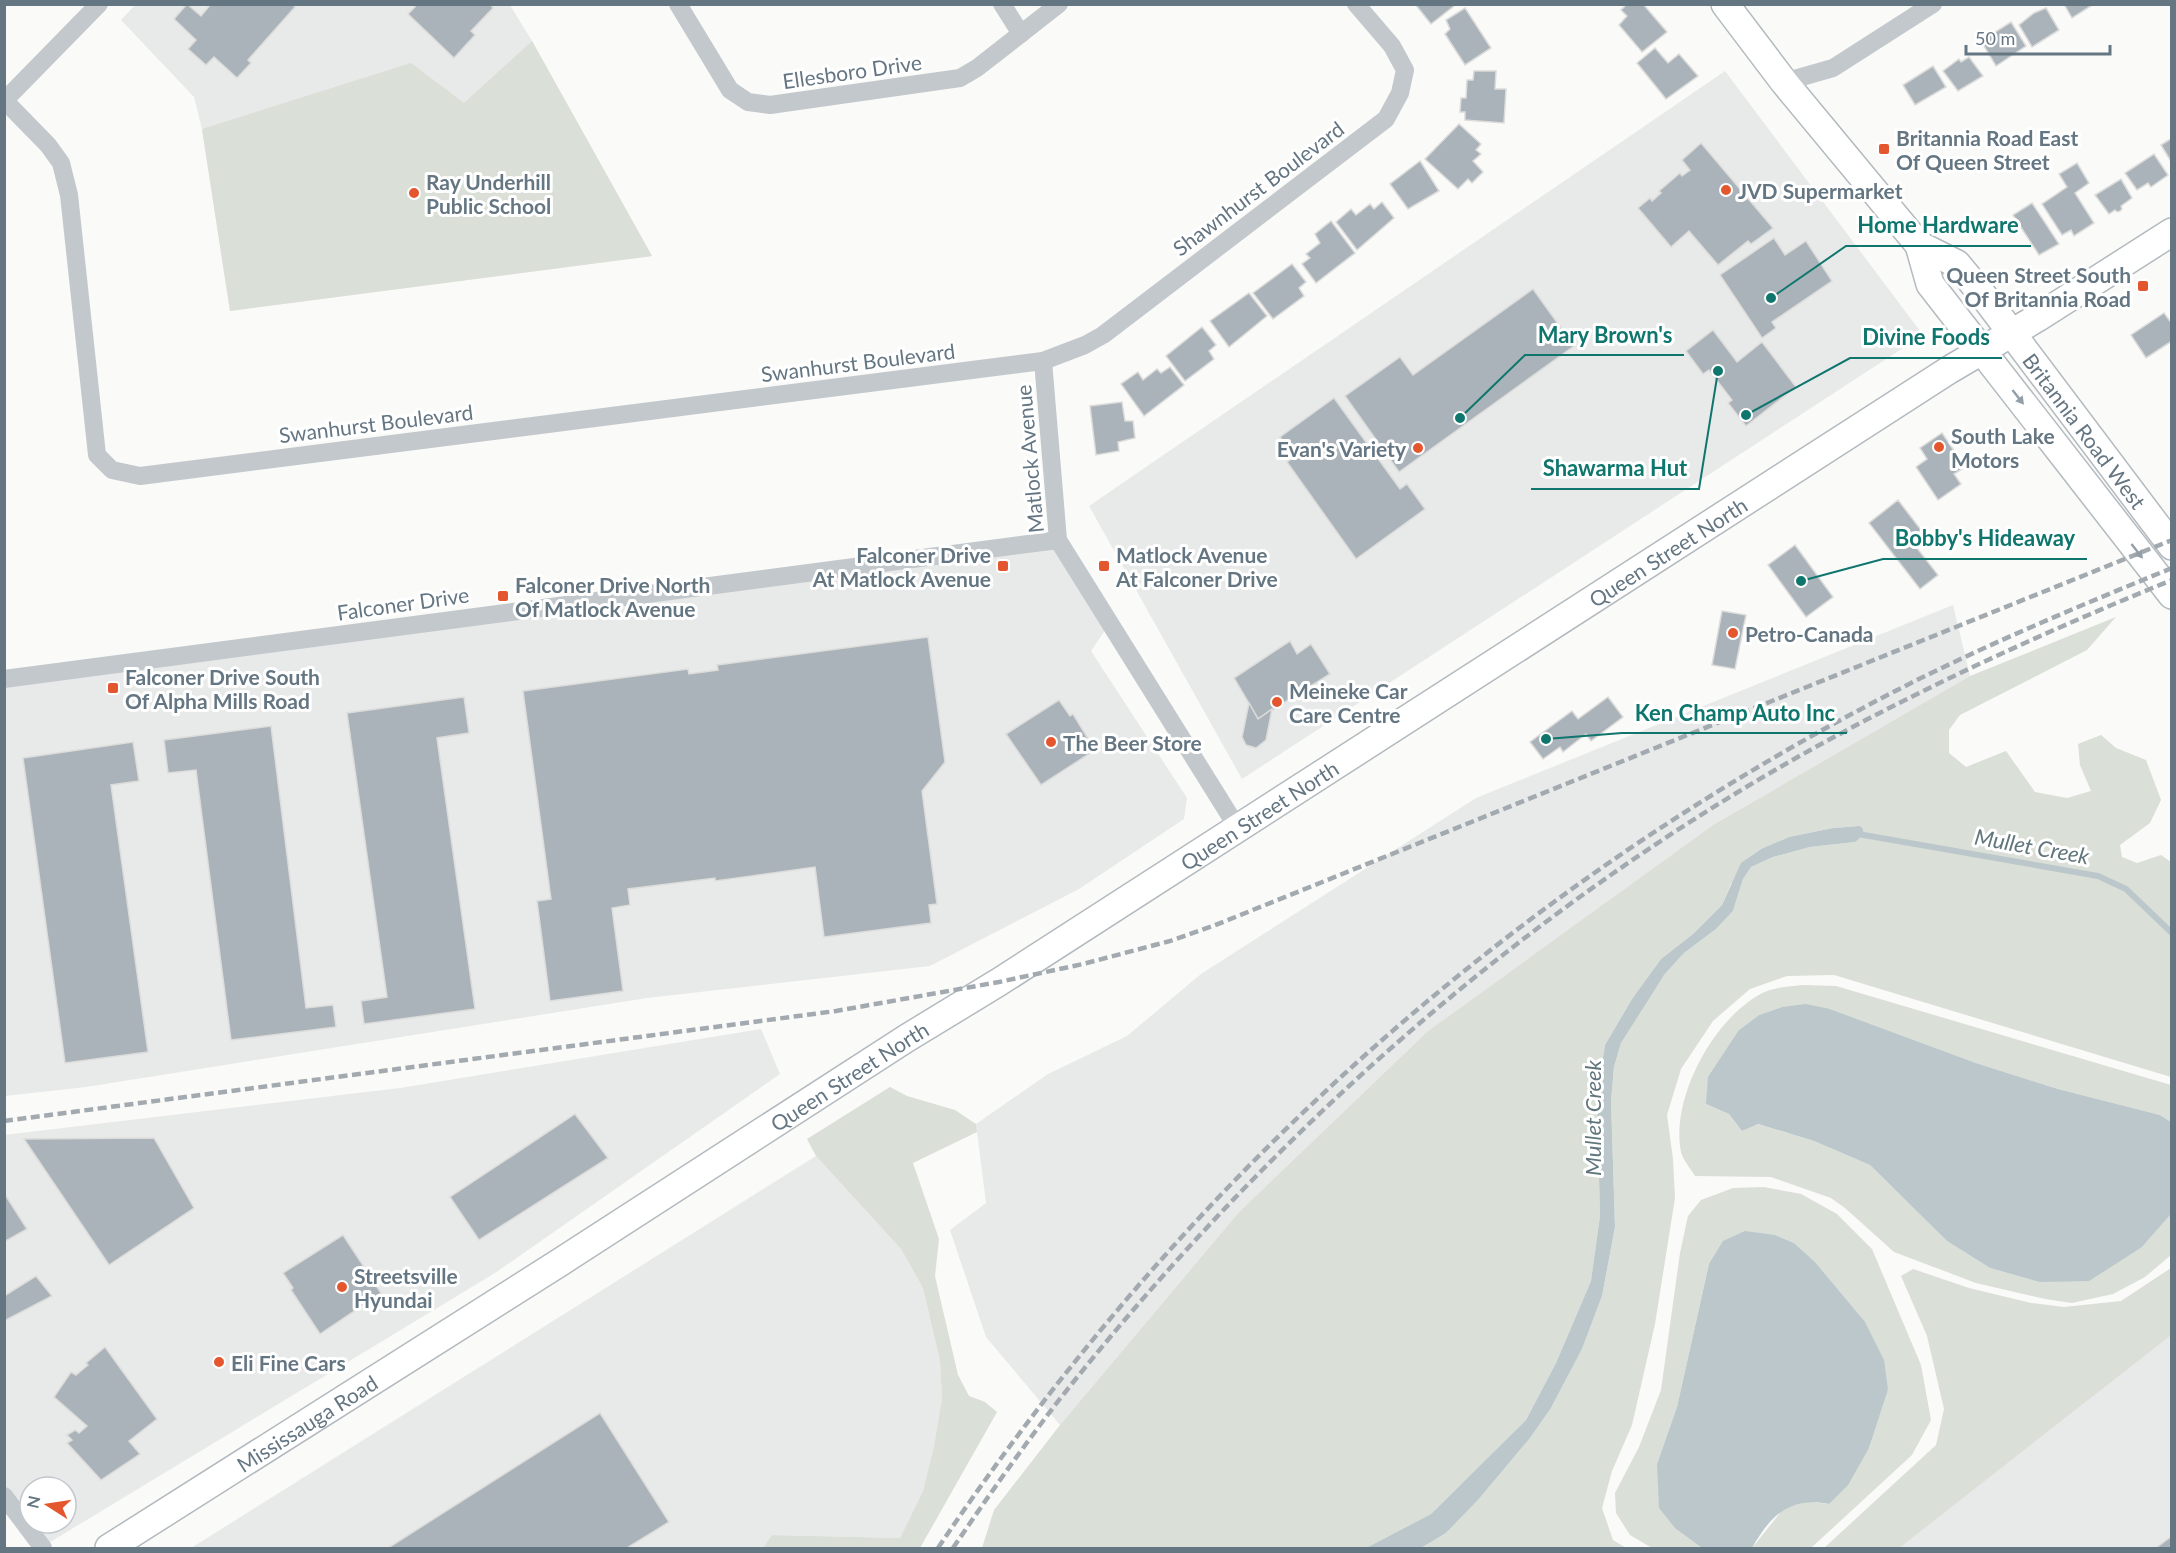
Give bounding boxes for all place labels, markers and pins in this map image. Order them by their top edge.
place label: Britannia Road East Of Queen Street [1896,125,2078,174]
marker: Britannia Road East Of Queen Street [1877,142,1891,156]
place label: Ray Underhill Public School [426,169,551,218]
place label: JVD Supermarket [1738,178,1903,203]
marker: JVD Supermarket [1719,183,1733,197]
marker: Ray Underhill Public School [407,186,421,200]
callout: Home Hardware [1846,206,2031,246]
place label: Queen Street South Of Britannia Road [1946,262,2131,311]
marker: Queen Street South Of Britannia Road [2136,279,2150,293]
callout: Mary Brown's [1525,315,1684,355]
callout: Divine Foods [1850,318,2002,358]
place label: South Lake Motors [1951,423,2055,472]
place label: Evan's Variety [1277,436,1407,461]
marker: South Lake Motors [1932,440,1946,454]
marker: Evan's Variety [1411,441,1425,455]
callout: Shawarma Hut [1531,449,1699,489]
callout: Bobby's Hideaway [1883,519,2087,559]
place label: Falconer Drive At Matlock Avenue [812,542,991,591]
place label: Matlock Avenue At Falconer Drive [1115,542,1278,591]
marker: Falconer Drive At Matlock Avenue [996,559,1010,573]
marker: Matlock Avenue At Falconer Drive [1097,559,1111,573]
place label: Falconer Drive North Of Matlock Avenue [515,572,710,621]
marker: Falconer Drive North Of Matlock Avenue [496,589,510,603]
place label: Petro-Canada [1745,621,1873,646]
marker: Petro-Canada [1726,626,1740,640]
place label: Falconer Drive South Of Alpha Mills Road [125,664,320,713]
place label: Meineke Car Care Centre [1289,678,1408,727]
marker: Falconer Drive South Of Alpha Mills Road [106,681,120,695]
callout: Ken Champ Auto Inc [1622,693,1847,733]
marker: Meineke Car Care Centre [1270,695,1284,709]
place label: The Beer Store [1063,730,1202,755]
marker: The Beer Store [1044,735,1058,749]
place label: Streetsville Hyundai [354,1263,458,1312]
marker: Streetsville Hyundai [335,1280,349,1294]
place label: Eli Fine Cars [231,1350,346,1375]
marker: Eli Fine Cars [212,1355,226,1369]

